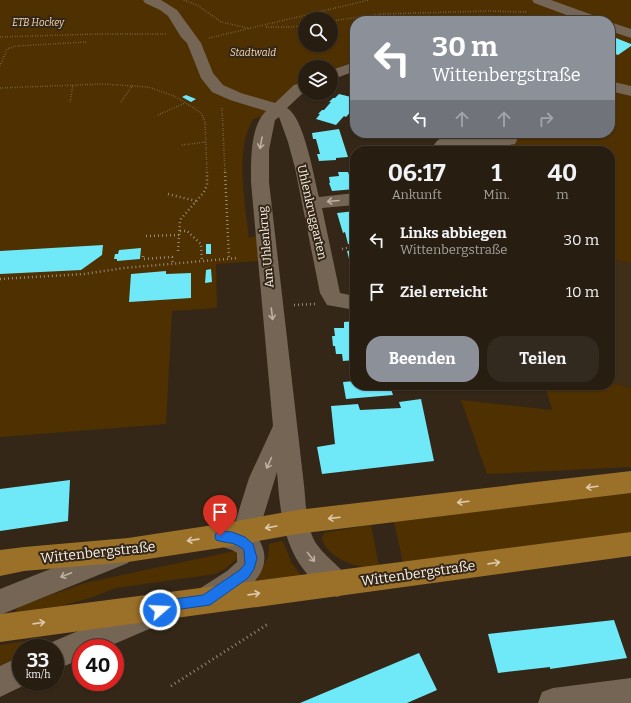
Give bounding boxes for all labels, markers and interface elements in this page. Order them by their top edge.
map controls [298,12,338,100]
button: search [298,12,338,52]
park label: ETB Hockey [12,17,65,29]
text: 30 m [432,30,498,63]
icon: left [366,32,418,84]
park label: Stadtwald [230,47,276,59]
button: layers [298,60,338,100]
text: Wittenbergstraße [432,64,581,86]
icon: left [409,108,431,130]
icon: ahead [451,108,473,130]
icon: ahead [493,108,515,130]
icon: right [535,108,557,130]
one-way arrow [257,136,265,149]
text: 06:17 [388,159,446,187]
text: 1 [491,159,502,187]
text: 40 [547,159,577,187]
street label: Uhlenkruggarten [294,163,330,261]
text: Ankunft [392,187,442,202]
text: Min. [483,187,510,202]
text: m [556,187,569,202]
one-way arrow [327,198,340,205]
street label: Am Uhlenkrug [255,205,277,289]
text: Links abbiegen [400,224,507,242]
icon: left [366,229,388,251]
text: 30 m [564,231,599,249]
text: Wittenbergstraße [400,242,507,257]
icon: arrive [366,281,388,303]
text: Ziel erreicht [400,283,488,301]
text: 10 m [566,283,599,301]
one-way arrow [268,307,276,320]
button: Beenden [366,336,479,382]
button: Teilen [487,336,599,382]
one-way arrow [265,456,272,468]
one-way arrow [586,483,599,490]
pin [203,495,237,536]
one-way arrow [457,498,470,506]
icon: arrive [209,501,231,523]
one-way arrow [328,514,341,522]
one-way arrow [265,523,278,531]
one-way arrow [187,536,200,544]
street label: Wittenbergstraße [40,538,156,567]
one-way arrow [306,552,315,562]
street label: Wittenbergstraße [360,557,476,590]
one-way arrow [487,559,500,567]
one-way arrow [60,571,72,579]
position arrow [139,589,181,631]
one-way arrow [247,590,260,598]
one-way arrow [32,619,45,627]
speed limit sign: 40 [72,639,124,691]
text: 33 [27,648,49,672]
text: km/h [26,669,50,681]

